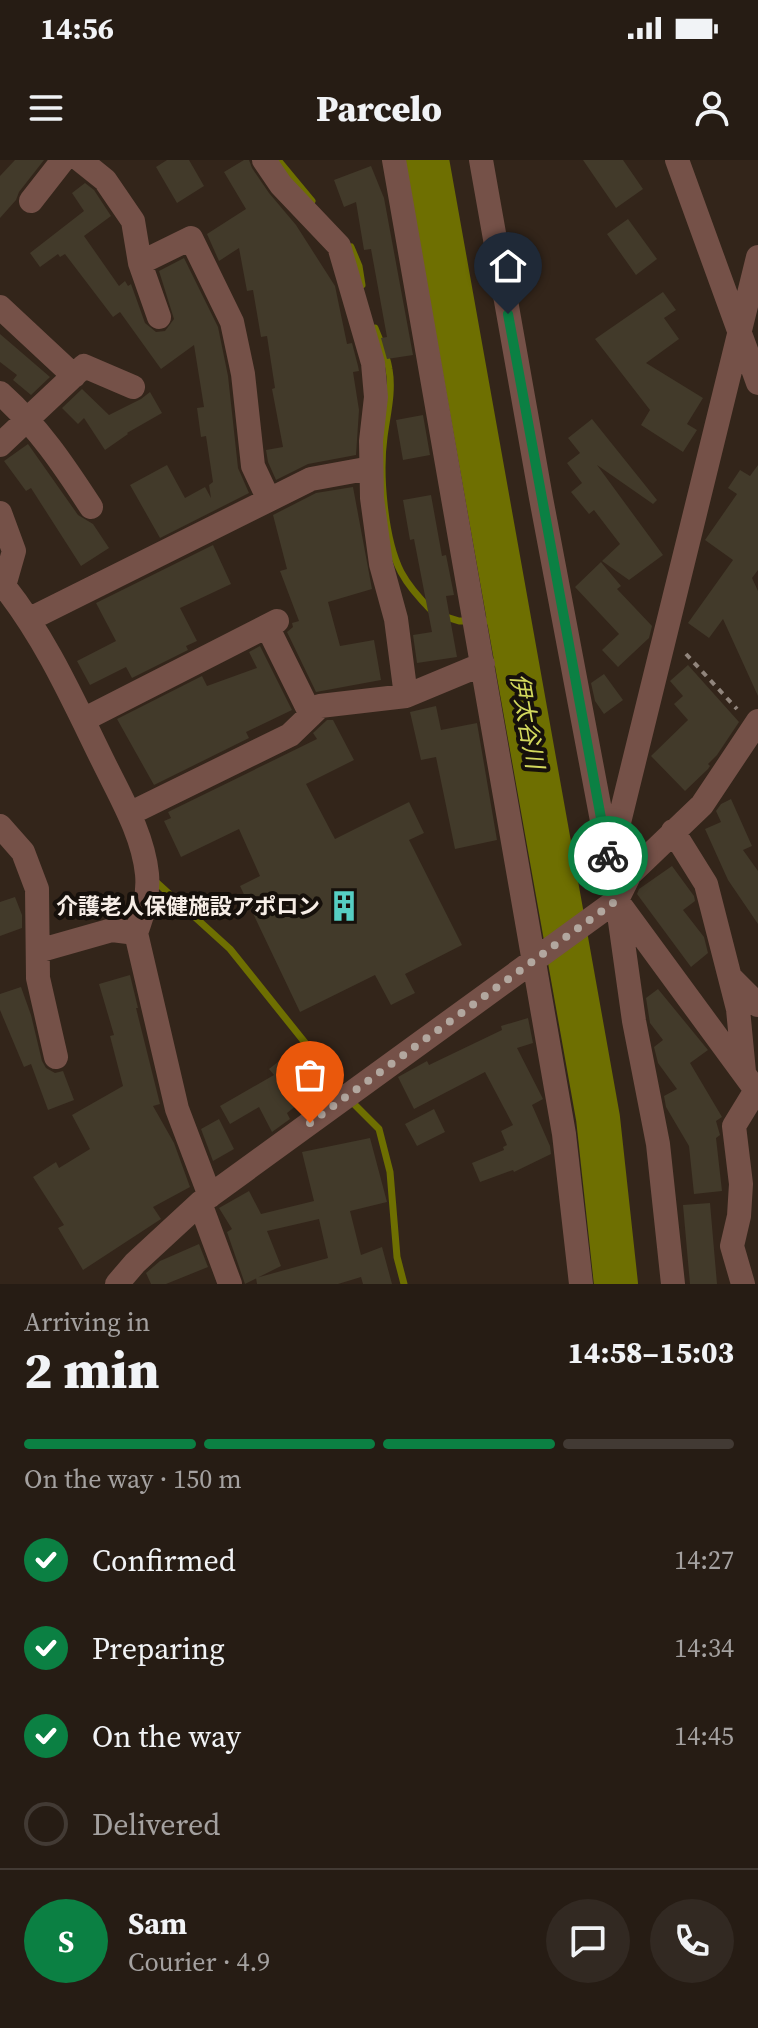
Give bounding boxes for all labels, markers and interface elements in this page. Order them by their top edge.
text: 14:56 [40,8,114,49]
text: Parcelo [316,84,442,133]
icon: menu [24,86,68,130]
icon: person [690,86,734,130]
pin [474,232,542,314]
icon: home [486,244,530,288]
water label: 伊太谷川 [503,671,553,774]
courier [568,816,648,896]
icon: bike [586,834,630,878]
building icon: 介護老人保健施設アポロン [327,889,361,923]
place label: 介護老人保健施設アポロン [56,891,320,921]
pin [276,1041,344,1123]
icon: bag [288,1053,332,1097]
text: Arriving in [24,1304,150,1340]
text: 14:58–15:03 [567,1332,734,1373]
text: 2 min [24,1334,160,1405]
text: On the way · 150 m [24,1461,242,1497]
icon: check [24,1538,68,1582]
text: Confirmed [92,1540,236,1581]
text: 14:27 [674,1542,734,1578]
icon: check [24,1626,68,1670]
text: Preparing [92,1628,225,1669]
text: 14:34 [674,1630,734,1666]
icon: check [24,1714,68,1758]
text: On the way [92,1716,241,1757]
text: 14:45 [674,1718,734,1754]
text: Delivered [92,1804,220,1845]
button: chat [546,1899,630,1983]
button: phone [650,1899,734,1983]
text: Sam [128,1903,187,1944]
text: S [58,1921,74,1962]
text: Courier · 4.9 [128,1944,270,1980]

